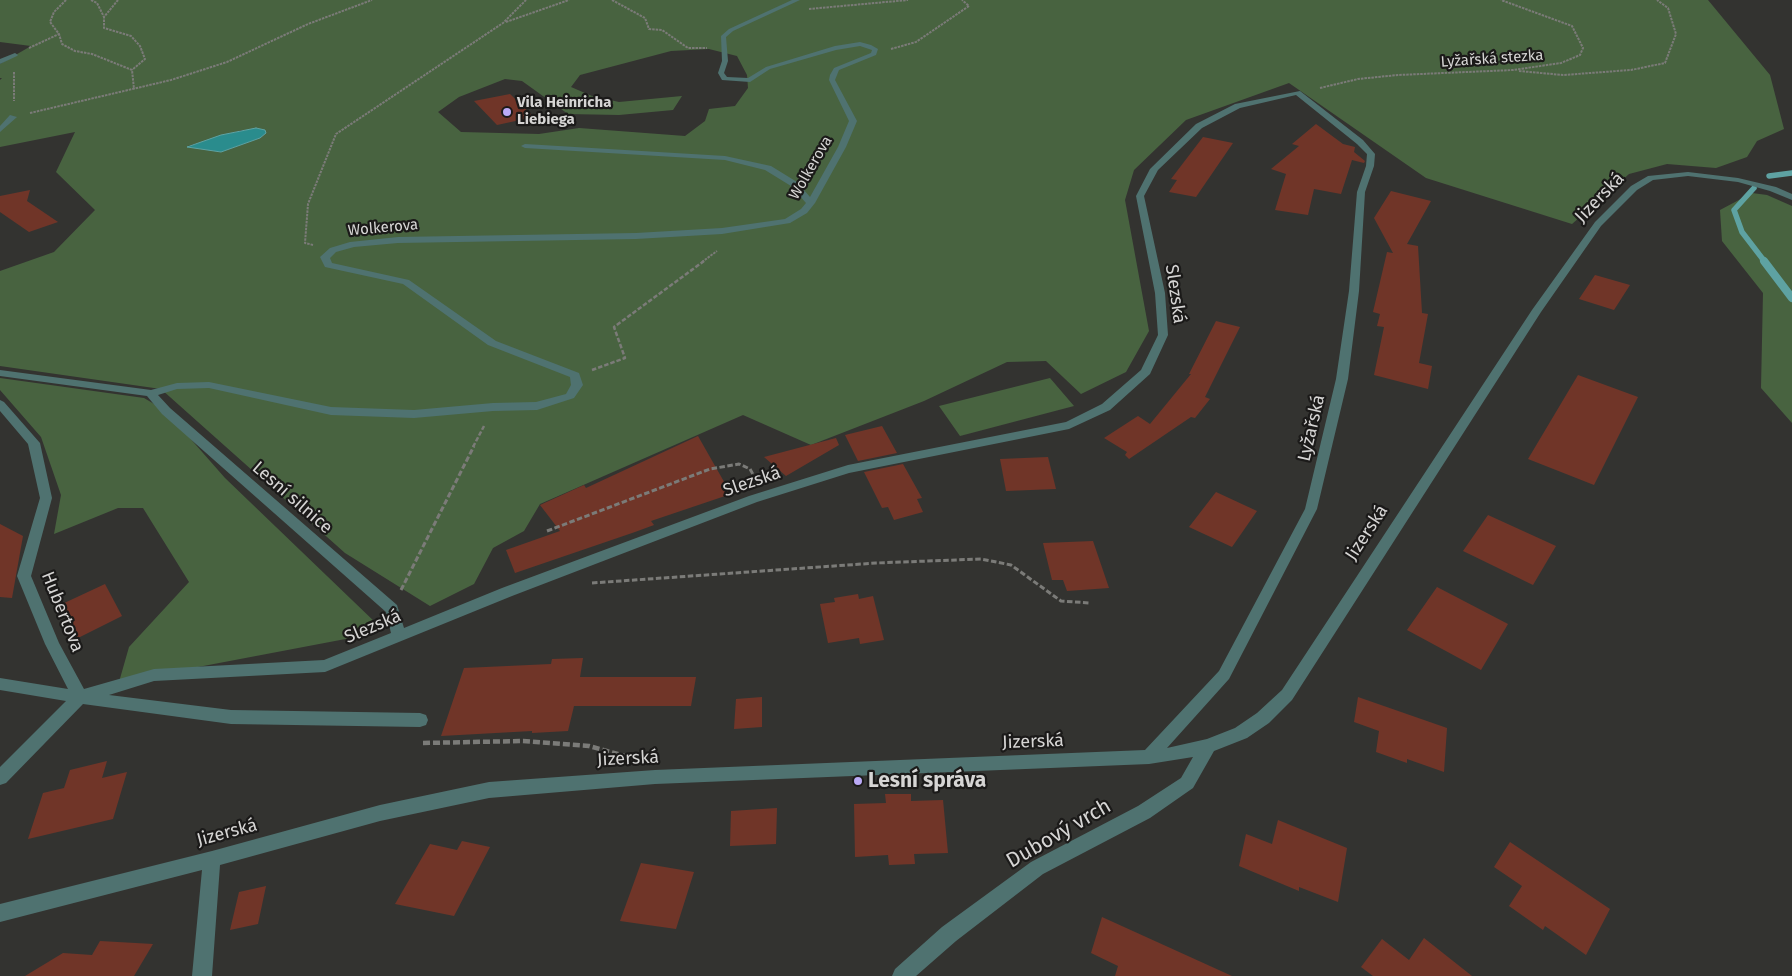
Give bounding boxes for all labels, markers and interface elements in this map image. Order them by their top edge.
street label: Lyžařská stezka [1440,46,1544,72]
place label: Vila Heinricha Liebiega [517,94,611,129]
marker: Vila Heinricha Liebiega [501,106,513,118]
street label: Wolkerova [786,133,836,203]
street label: Jizerská [1571,168,1629,228]
street label: Wolkerova [347,216,419,240]
street label: Slezská [1160,263,1190,325]
street label: Lyžařská [1294,393,1330,463]
street label: Lesní silnice [247,457,337,539]
street label: Slezská [720,462,784,502]
street label: Jizerská [1341,501,1393,565]
street label: Hubertova [36,568,88,656]
street label: Slezská [341,605,405,649]
street label: Jizerská [1002,730,1064,754]
street label: Jizerská [597,747,659,771]
place label: Lesní správa [868,768,986,794]
marker: Lesní správa [852,775,864,787]
street label: Dubový vrch [1002,794,1116,874]
street label: Jizerská [194,815,260,851]

